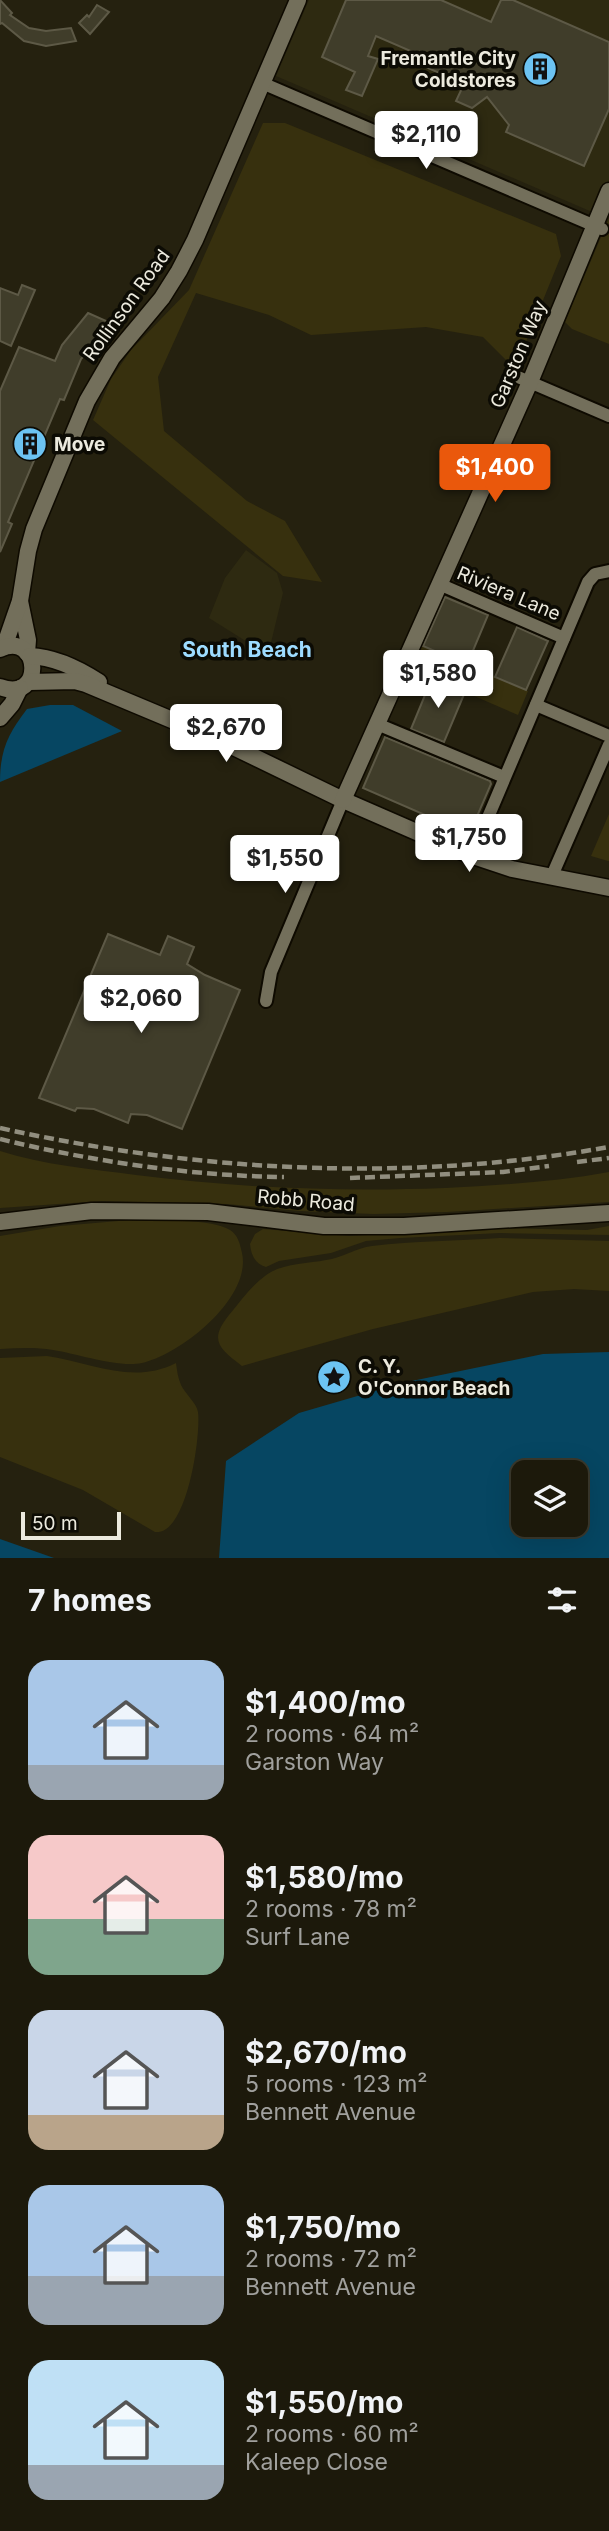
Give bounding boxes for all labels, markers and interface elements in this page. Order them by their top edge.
place label: Fremantle City Coldstores [380,47,517,92]
building icon: Fremantle City Coldstores [521,50,559,88]
pin: $2,110 [369,111,483,171]
text: $2,110 [391,120,461,148]
street label: Rollinson Road [78,245,175,366]
street label: Garston Way [485,297,552,412]
building icon: Move [11,425,49,463]
place label: Move [54,433,105,456]
pin: $1,400 [438,444,552,504]
text: $1,400 [455,453,535,481]
street label: Riviera Lane [454,561,564,626]
district label: South Beach [182,637,312,662]
pin: $1,580 [381,650,495,710]
text: $1,580 [399,659,477,687]
pin: $2,670 [169,704,283,764]
text: $2,670 [186,713,266,741]
pin: $1,750 [412,814,526,874]
text: $1,750 [431,823,507,851]
pin: $1,550 [228,836,342,895]
text: $1,550 [246,844,324,872]
pin: $2,060 [84,976,198,1035]
text: $2,060 [100,984,182,1012]
street label: Robb Road [256,1185,356,1216]
place label: C. Y. O'Connor Beach [358,1355,510,1400]
place icon: C. Y. O'Connor Beach [315,1358,353,1396]
map controls [511,1460,588,1537]
button: layers [511,1460,588,1537]
scale bar [21,1509,121,1541]
text: 50 m [32,1512,78,1535]
icon: filters [543,1581,581,1619]
text: 7 homes [28,1582,152,1618]
text: $1,400/mo [245,1684,406,1720]
icon: home [84,1688,168,1772]
text: 2 rooms · 64 m² [245,1720,419,1748]
text: Garston Way [245,1748,384,1776]
text: $1,580/mo [245,1859,404,1895]
icon: home [84,1863,168,1947]
text: 2 rooms · 78 m² [245,1895,417,1923]
text: Surf Lane [245,1923,350,1951]
text: $2,670/mo [245,2034,407,2070]
icon: home [84,2038,168,2122]
text: 5 rooms · 123 m² [245,2070,428,2098]
text: Bennett Avenue [245,2098,416,2126]
text: $1,750/mo [245,2209,401,2245]
icon: home [84,2213,168,2297]
text: 2 rooms · 72 m² [245,2245,417,2273]
text: Bennett Avenue [245,2273,416,2301]
text: $1,550/mo [245,2384,403,2420]
icon: home [84,2388,168,2472]
text: 2 rooms · 60 m² [245,2420,419,2448]
text: Kaleep Close [245,2448,388,2476]

